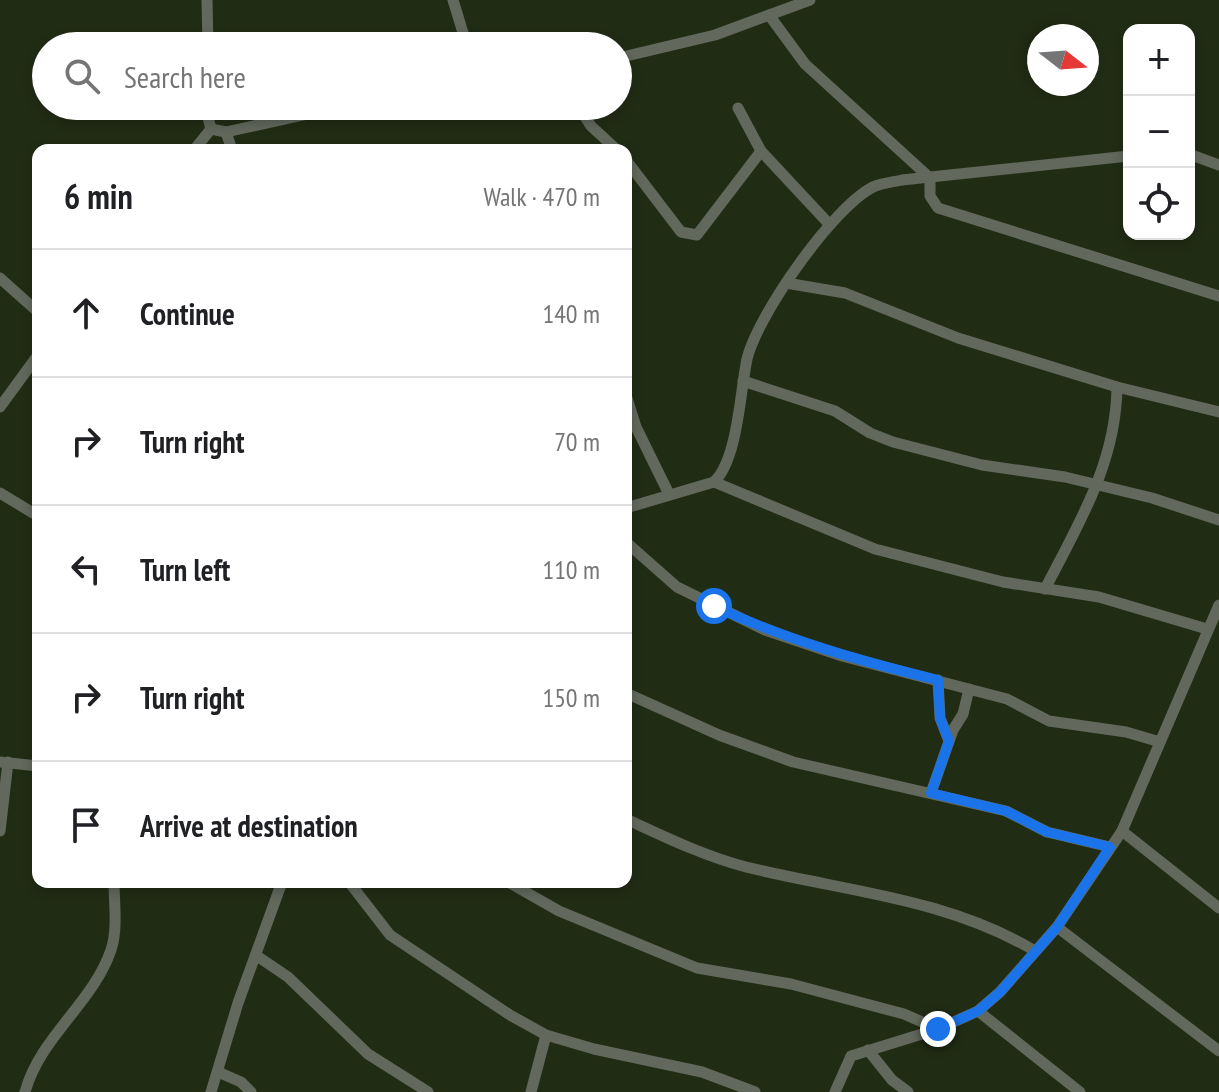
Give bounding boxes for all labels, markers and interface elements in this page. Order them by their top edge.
north arrow [1027,24,1099,96]
map controls [1123,24,1195,240]
button: + [1123,24,1195,96]
search box [32,32,632,120]
icon: search [60,54,104,98]
text: Search here [124,57,246,96]
button: − [1123,96,1195,168]
button: locate [1123,168,1195,240]
text: 6 min [64,174,133,218]
text: Walk · 470 m [483,180,600,213]
icon: ahead [64,291,108,335]
text: Continue [140,294,235,333]
text: 140 m [542,297,600,330]
icon: right [64,419,108,463]
text: Turn right [140,422,244,461]
text: 70 m [554,425,600,458]
icon: left [64,547,108,591]
text: Turn left [140,550,230,589]
text: 110 m [542,553,600,586]
route start [696,588,732,624]
icon: right [64,675,108,719]
text: Turn right [140,678,244,717]
text: 150 m [542,681,600,714]
icon: arrive [64,803,108,847]
text: Arrive at destination [140,806,358,845]
route end [920,1011,956,1047]

